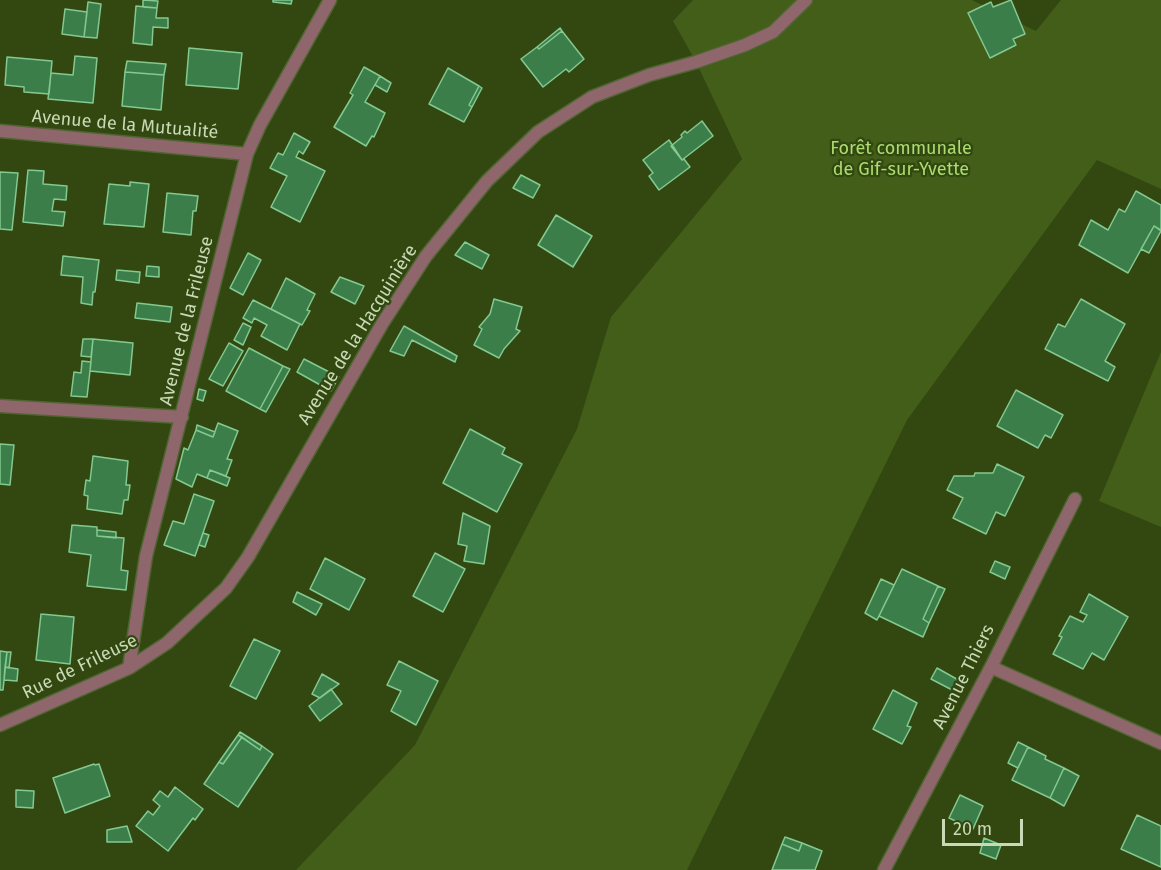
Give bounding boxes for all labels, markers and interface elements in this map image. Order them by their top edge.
street label: Avenue de la Mutualité [31,106,219,144]
park label: Forêt communale de Gif-sur-Yvette [830,138,972,180]
street label: Avenue de la Frileuse [156,234,218,408]
street label: Avenue de la Hacquinière [294,241,422,429]
street label: Avenue Thiers [928,621,1000,733]
street label: Rue de Frileuse [19,630,141,704]
scale bar [945,807,1026,845]
text: 20 m [953,818,992,840]

